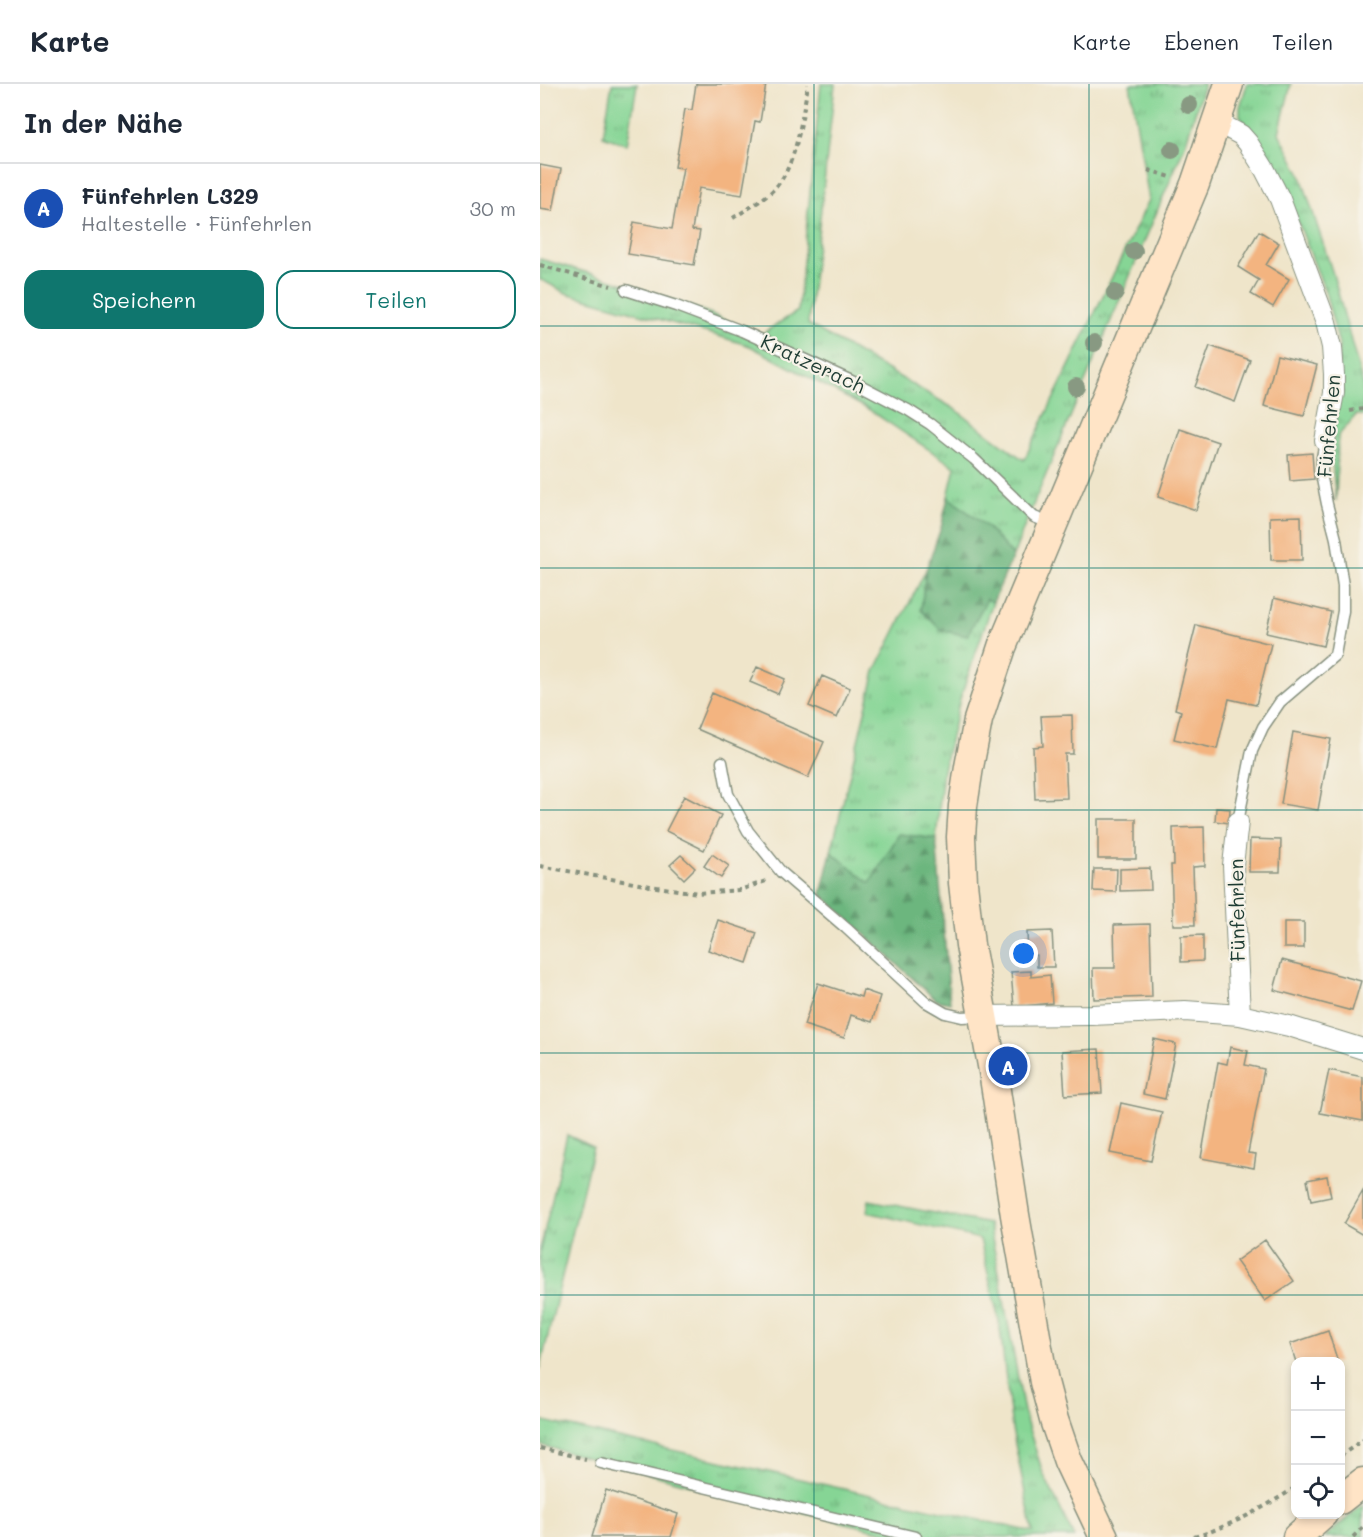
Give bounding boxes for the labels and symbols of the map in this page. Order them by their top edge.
street label: Kratzerach [757,328,870,399]
street label: Fünfehrlen [1311,373,1345,478]
street label: Fünfehrlen [1222,858,1250,962]
your location [1009,939,1038,968]
pin: A [988,1044,1028,1088]

